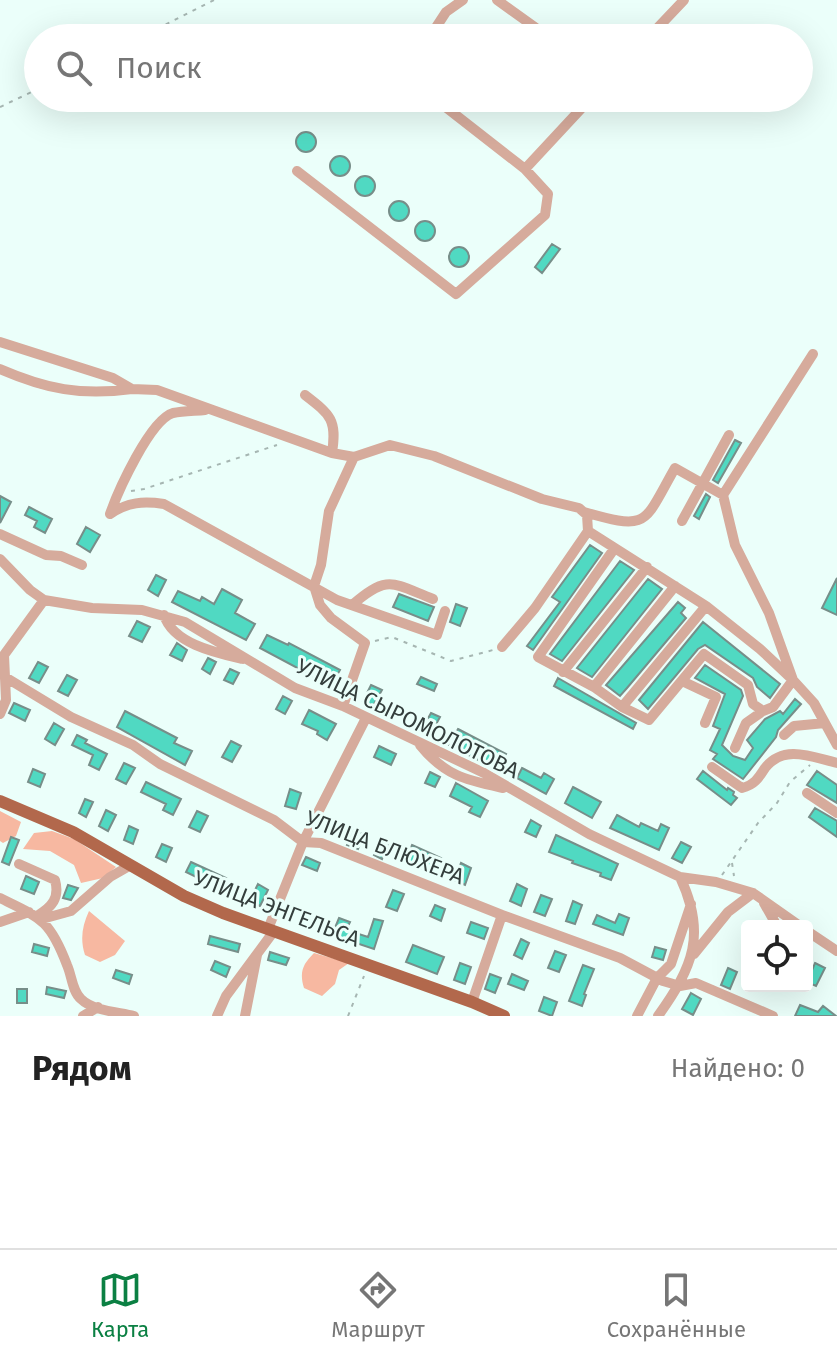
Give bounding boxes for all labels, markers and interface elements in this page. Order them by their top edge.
search box [24,24,813,112]
icon: search [52,46,96,90]
text: Поиск [116,50,202,86]
street label: УЛИЦА СЫРОМОЛОТОВА [292,653,524,784]
street label: УЛИЦА БЛЮХЕРА [301,805,469,890]
street label: УЛИЦА ЭНГЕЛЬСА [190,864,364,953]
map controls [741,920,813,992]
button: locate [741,920,813,992]
text: Рядом [32,1048,131,1089]
text: Найдено: 0 [671,1053,805,1084]
tab: Карта [91,1268,149,1343]
tab: Маршрут [331,1268,425,1343]
tab: Сохранённые [607,1268,746,1343]

